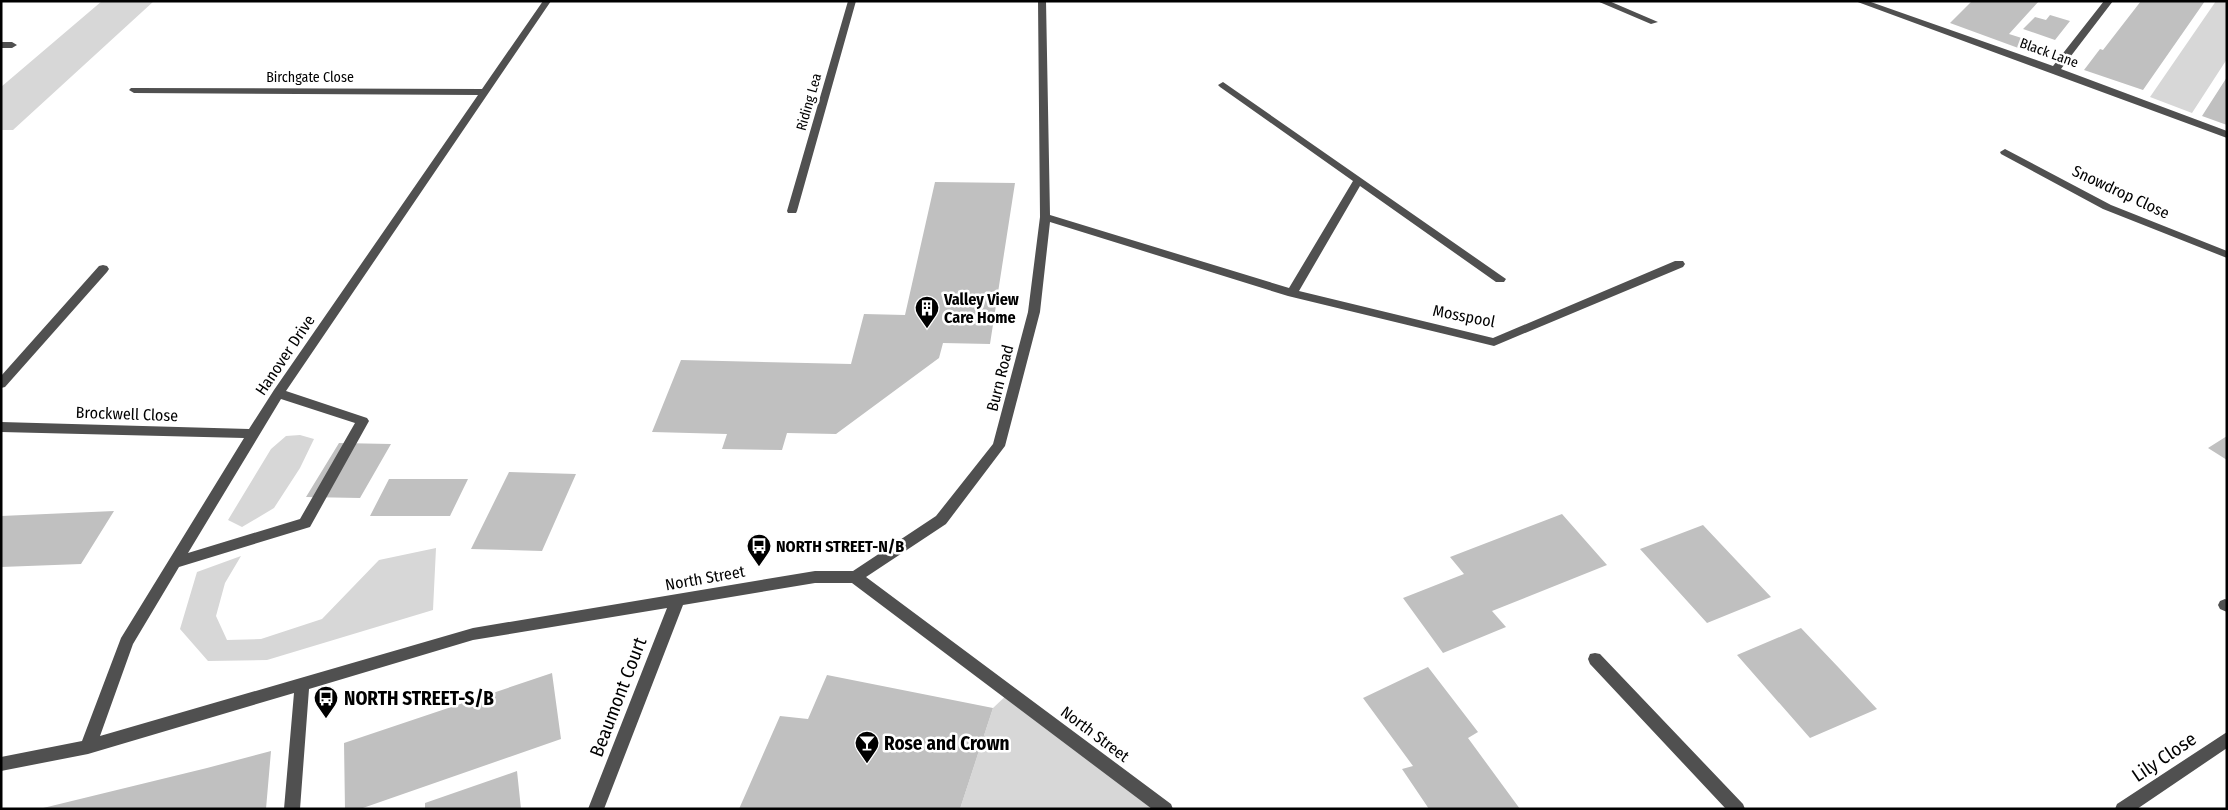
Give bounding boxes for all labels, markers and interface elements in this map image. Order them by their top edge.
street label: Black Lane [2017,35,2081,71]
street label: Birchgate Close [266,69,354,86]
street label: Riding Lea [793,71,825,133]
street label: Snowdrop Close [2069,161,2173,223]
place label: Valley View Care Home [943,290,1019,327]
building icon: Valley View Care Home [914,295,940,329]
street label: Mosspool [1431,301,1497,331]
street label: Hanover Drive [251,311,319,399]
street label: Burn Road [983,343,1017,413]
street label: Brockwell Close [75,403,179,425]
bus stop icon: NORTH STREET-N/B [746,533,772,567]
place label: NORTH STREET-N/B [776,537,904,556]
street label: North Street [664,562,747,594]
street label: Beaumont Court [585,633,652,760]
bus stop icon: NORTH STREET-S/B [313,685,339,719]
place label: NORTH STREET-S/B [344,687,494,710]
street label: North Street [1057,702,1133,766]
street label: Lily Close [2127,727,2201,787]
bar icon: Rose and Crown [854,730,880,764]
place label: Rose and Crown [884,732,1010,755]

